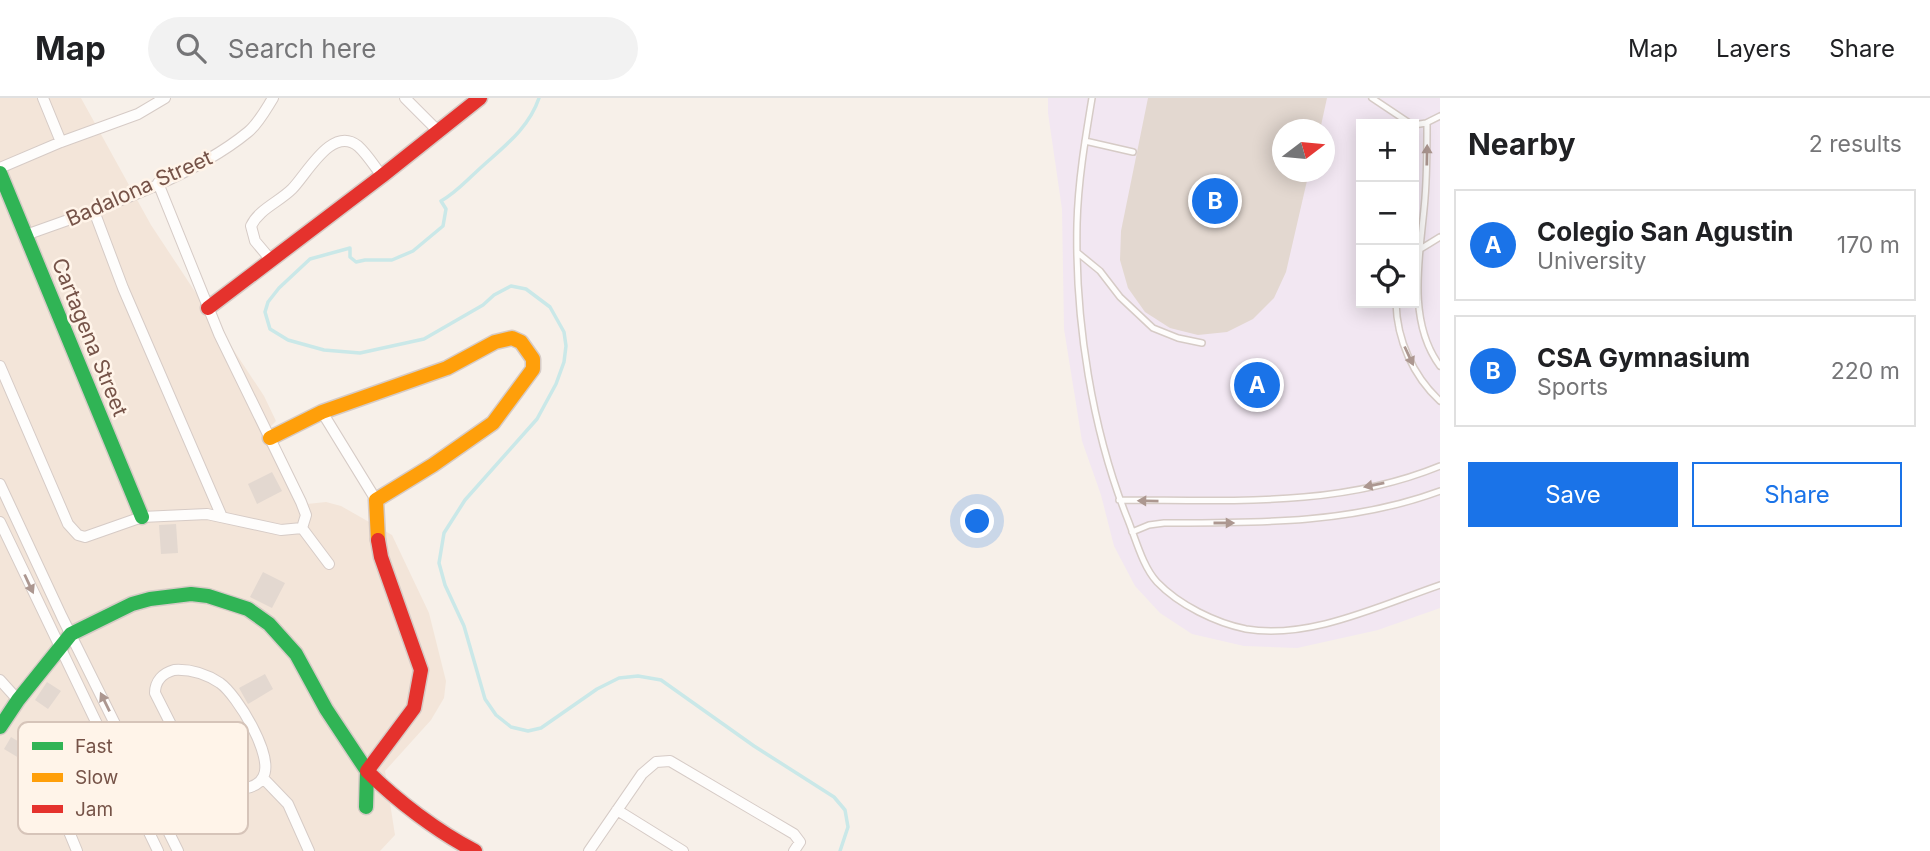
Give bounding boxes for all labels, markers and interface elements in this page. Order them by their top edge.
search box [148,17,638,80]
text: Map [35,28,106,68]
icon: search [172,29,210,67]
text: Search here [228,33,376,64]
text: Map [1628,34,1678,63]
text: Layers [1716,34,1791,63]
text: Share [1829,34,1895,63]
north arrow [1272,119,1335,182]
map controls [1356,119,1419,308]
button: + [1356,119,1419,182]
text: Nearby [1468,126,1576,162]
text: 2 results [1809,130,1902,158]
one-way arrow [1421,144,1432,166]
street label: Badalona Street [62,145,216,231]
pin: B [1192,175,1238,227]
button: − [1356,182,1419,245]
text: Colegio San Agustin [1537,216,1794,247]
text: A [1484,231,1502,259]
text: 170 m [1837,231,1900,259]
button: locate [1356,245,1419,308]
text: University [1537,247,1646,275]
street label: Cartagena Street [47,254,133,420]
text: CSA Gymnasium [1537,342,1750,373]
one-way arrow [1403,346,1415,366]
text: B [1485,357,1501,385]
text: 220 m [1831,357,1900,385]
pin: A [1234,359,1280,411]
text: Sports [1537,373,1608,401]
button: Save [1468,462,1678,527]
button: Share [1692,462,1902,527]
one-way arrow [1363,480,1385,491]
one-way arrow [1137,495,1159,506]
your location [960,504,994,538]
one-way arrow [1213,517,1235,529]
one-way arrow [24,574,35,594]
one-way arrow [99,692,110,712]
legend [18,722,248,834]
text: Fast [75,735,113,758]
text: Slow [75,766,118,789]
text: Jam [75,798,113,821]

